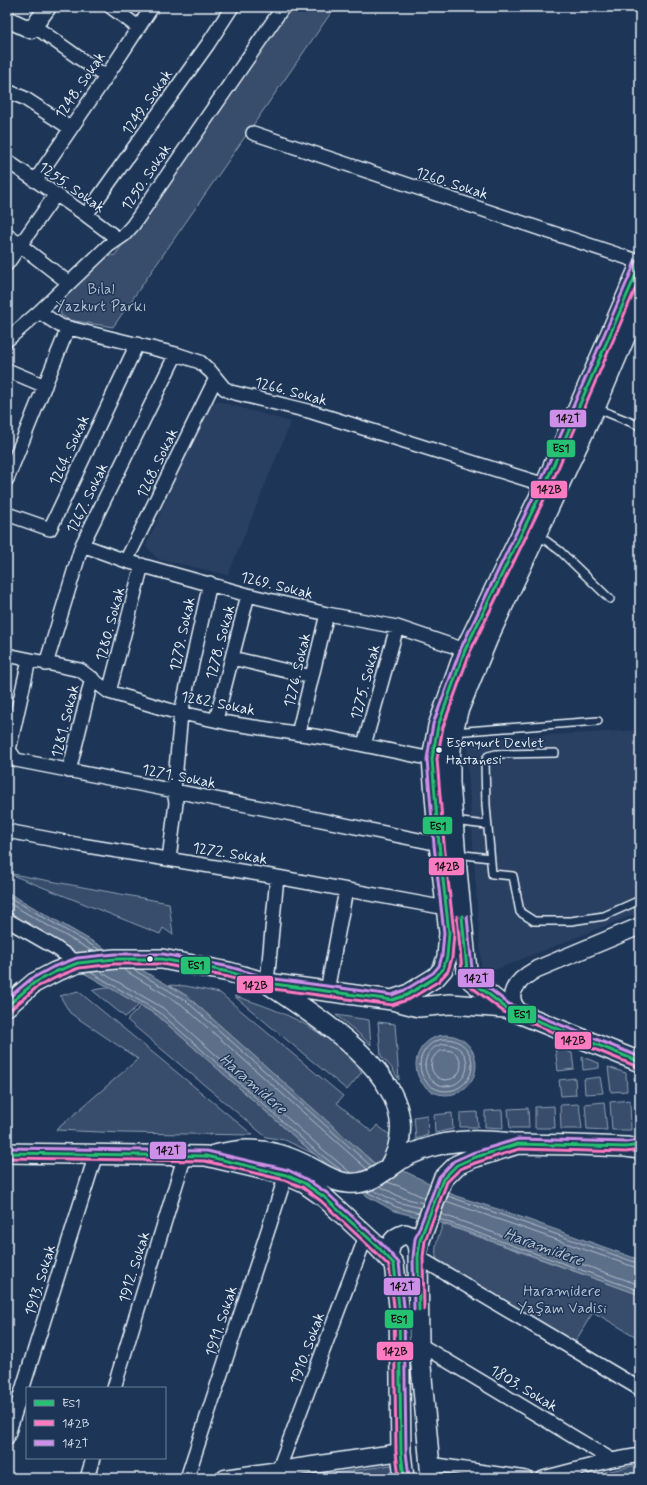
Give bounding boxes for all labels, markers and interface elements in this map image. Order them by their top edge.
street label: 1248. Sokak [51,48,111,123]
street label: 1249. Sokak [118,66,178,139]
street label: 1250. Sokak [117,140,177,215]
street label: 1255. Sokak [34,158,109,218]
street label: 1260. Sokak [413,163,491,205]
park label: Bilal Yazkurt Parkı [55,280,147,317]
street label: 1266. Sokak [252,373,329,411]
line badge: 142T [549,409,587,428]
street label: 1264. Sokak [45,412,95,489]
text: 142T [556,412,581,426]
street label: 1268. Sokak [132,425,183,502]
line badge: ES1 [546,439,576,458]
text: ES1 [553,442,570,456]
street label: 1267. Sokak [62,460,114,537]
line badge: 142B [530,480,568,499]
text: 142B [536,483,562,497]
street label: 1269. Sokak [238,567,315,605]
street label: 1280. Sokak [91,585,130,664]
street label: 1279. Sokak [165,595,201,673]
street label: 1278. Sokak [201,603,241,682]
street label: 1276. Sokak [280,631,316,709]
street label: 1275. Sokak [346,642,386,722]
street label: 1281. Sokak [47,683,85,760]
street label: 1282. Sokak [179,687,257,721]
place label: Esenyurt Devlet Hastanesi [446,734,544,769]
marker: Esenyurt Devlet Hastanesi [434,745,444,755]
street label: 1271. Sokak [140,760,217,794]
line badge: ES1 [422,816,453,835]
text: ES1 [430,820,447,834]
street label: 1272. Sokak [191,838,269,870]
line badge: 142B [428,857,465,876]
text: 142B [434,860,460,874]
unlabelled marker [145,954,155,964]
line badge: ES1 [180,956,211,975]
text: ES1 [188,959,205,973]
line badge: 142T [457,968,495,988]
text: 142T [464,972,489,986]
line badge: 142B [236,975,274,994]
text: 142B [242,979,268,993]
line badge: ES1 [507,1005,537,1024]
text: ES1 [514,1008,531,1022]
line badge: 142B [554,1031,592,1050]
text: 142B [560,1034,586,1048]
water label: Haramidere [215,1049,292,1120]
line badge: 142T [149,1141,187,1160]
text: 142T [156,1144,181,1158]
water label: Haramidere [501,1223,587,1272]
street label: 1912. Sokak [115,1229,155,1306]
street label: 1913. Sokak [21,1242,61,1318]
line badge: 142T [383,1277,421,1296]
text: 142T [390,1280,415,1294]
park label: Haramidere Yaşam Vadisi [517,1282,607,1319]
street label: 1911. Sokak [201,1283,243,1359]
line badge: ES1 [384,1309,414,1329]
street label: 1910. Sokak [286,1310,330,1387]
text: ES1 [391,1313,408,1327]
line badge: 142B [376,1341,414,1361]
text: 142B [382,1345,408,1359]
street label: 1803. Sokak [486,1361,561,1417]
legend [26,1387,166,1459]
text: ES1 [62,1396,80,1412]
text: 142B [62,1416,90,1432]
text: 142T [62,1436,89,1452]

